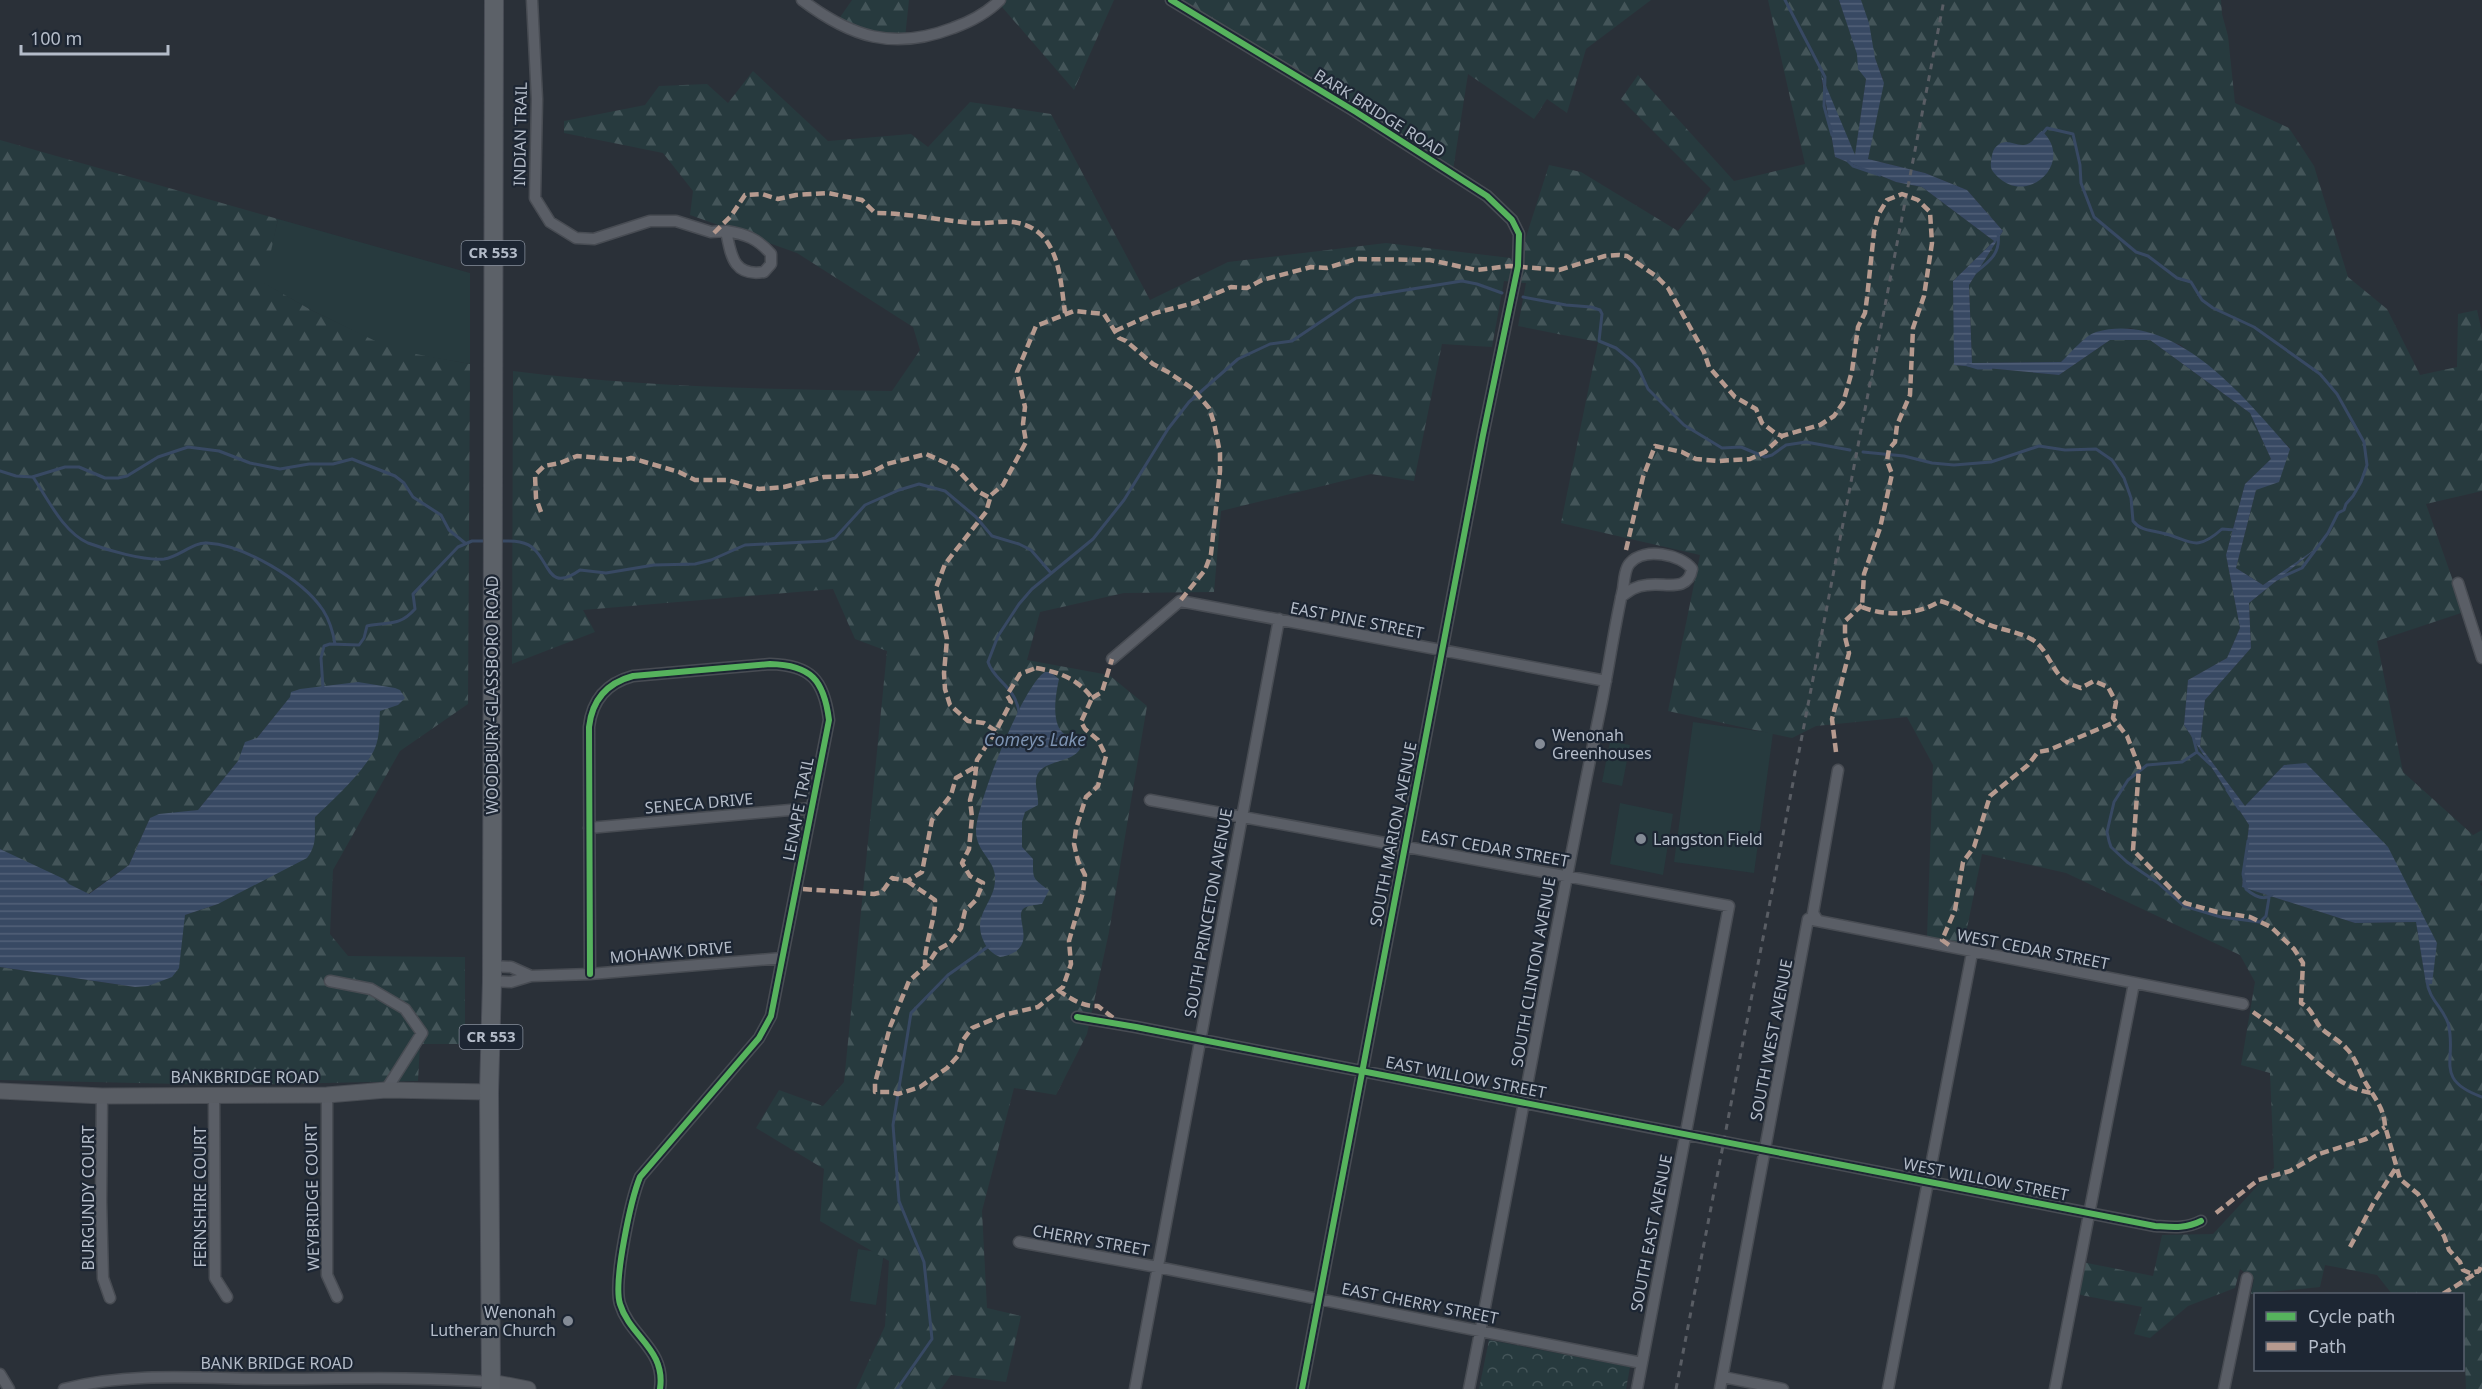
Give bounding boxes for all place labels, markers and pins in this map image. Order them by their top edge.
place label: Wenonah Greenhouses [1552,724,1652,764]
marker: Wenonah Greenhouses [1533,737,1547,751]
place label: Langston Field [1653,828,1763,850]
marker: Langston Field [1634,832,1648,846]
place label: Wenonah Lutheran Church [430,1301,556,1341]
marker: Wenonah Lutheran Church [561,1314,575,1328]

